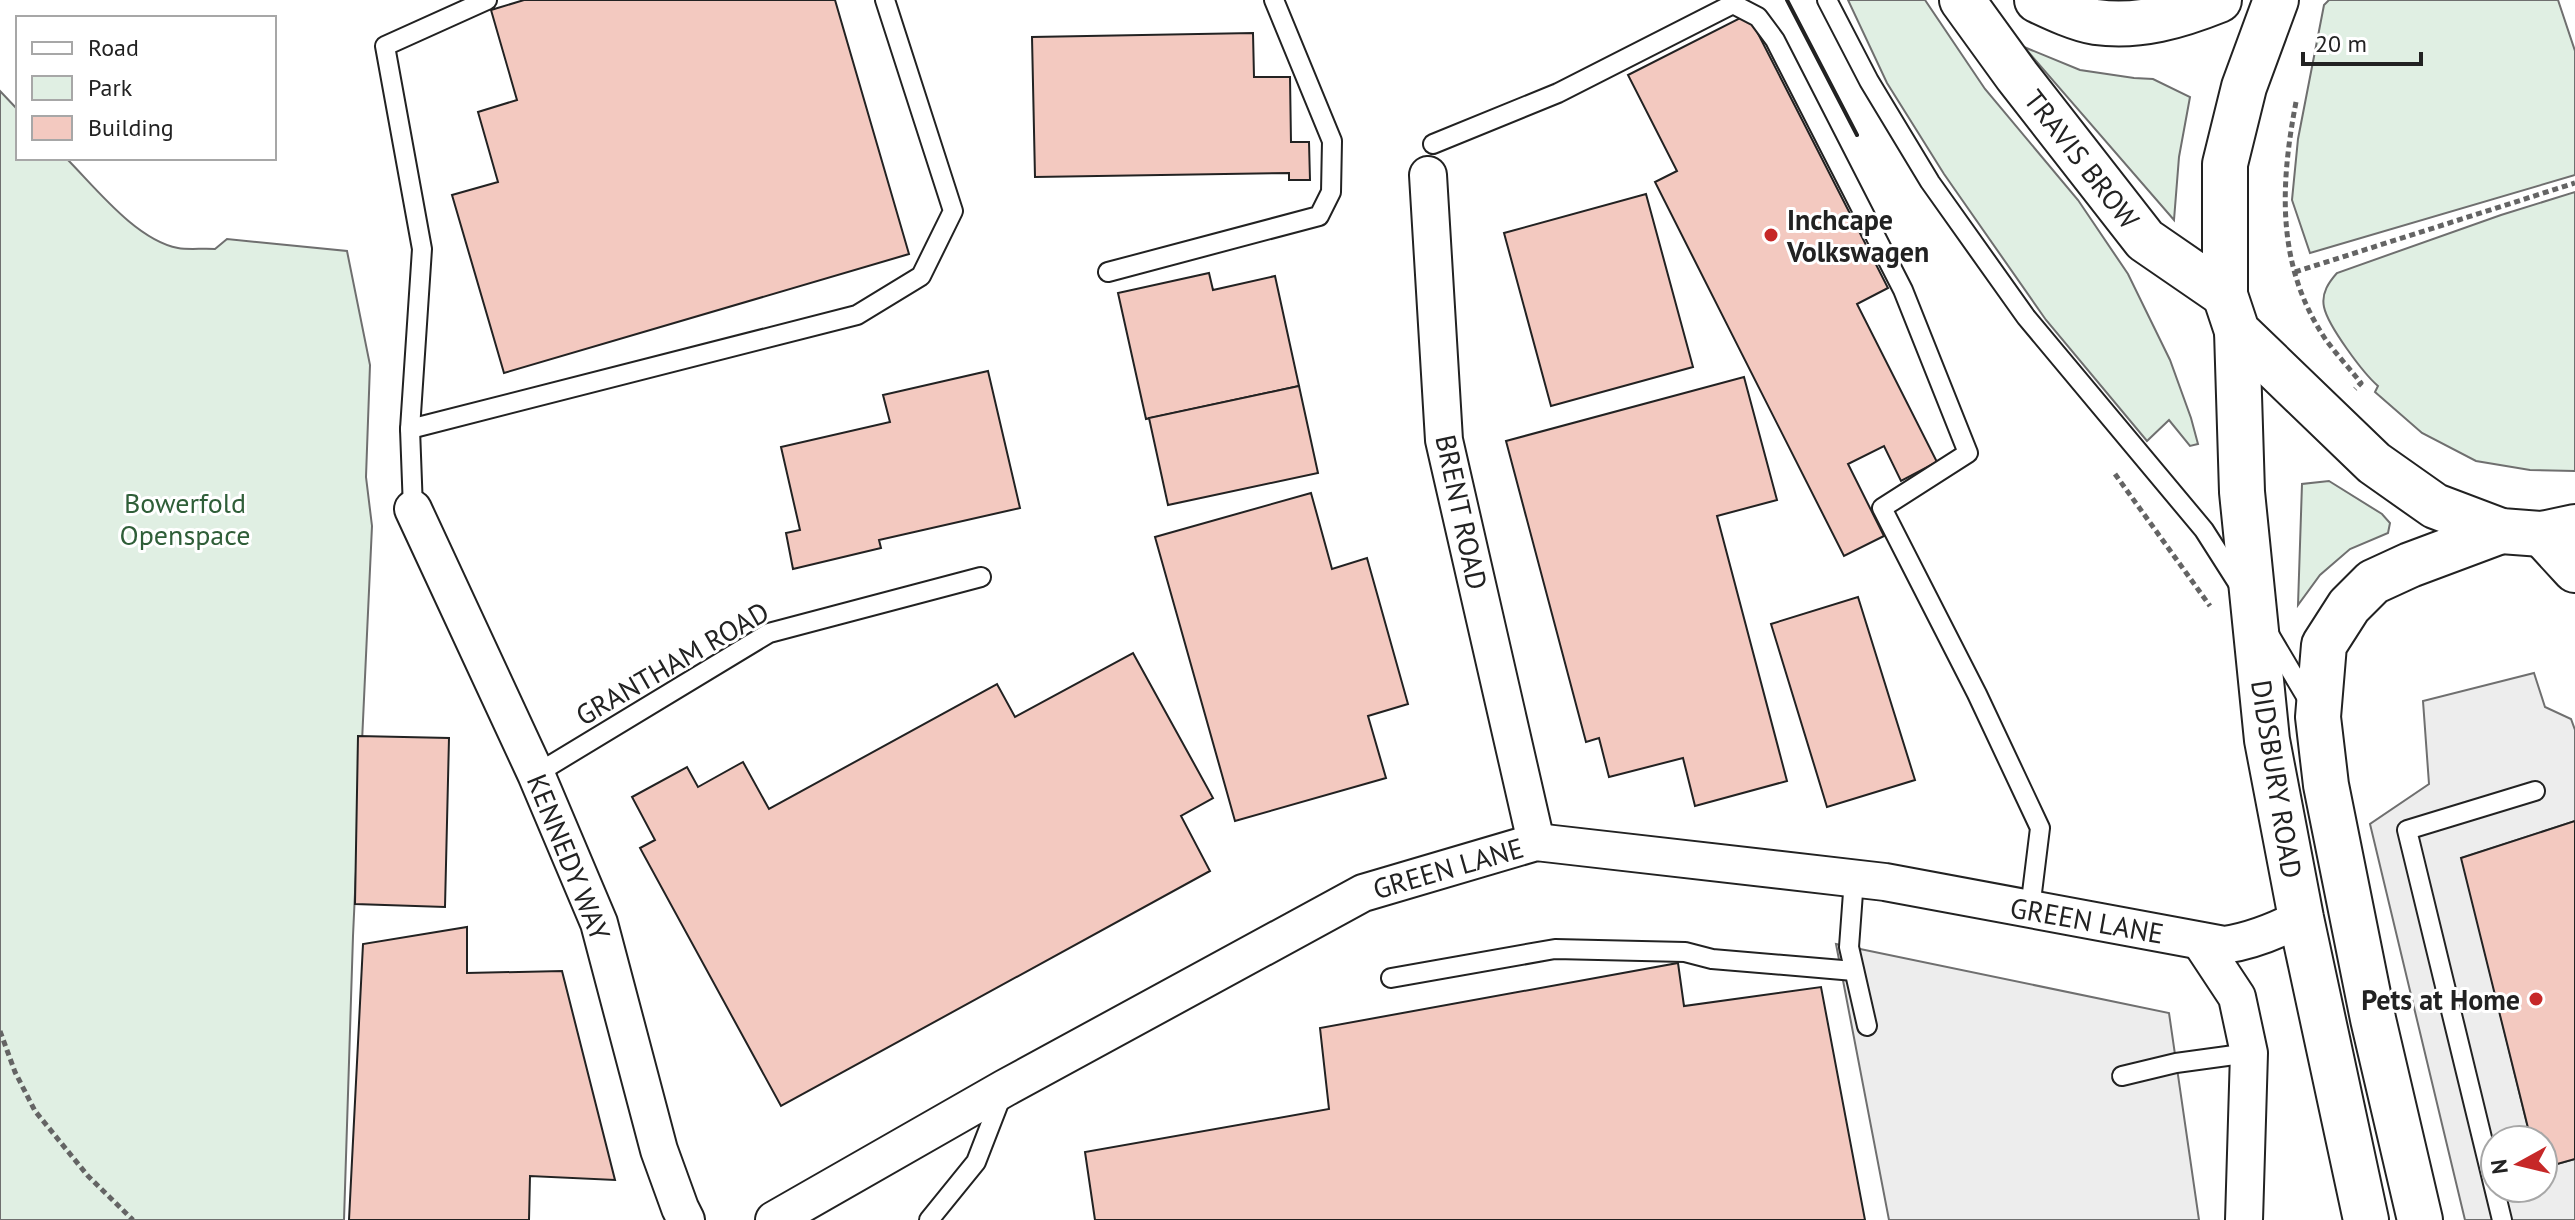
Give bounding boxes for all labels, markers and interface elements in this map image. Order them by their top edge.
legend [16,16,276,160]
scale bar [2303,16,2421,66]
text: 20 m [2315,28,2367,59]
text: Road [88,32,139,63]
text: Park [88,72,133,103]
street label: TRAVIS BROW [2016,82,2148,236]
text: Building [88,112,174,143]
place label: Inchcape Volkswagen [1786,201,1929,270]
marker: Inchcape Volkswagen [1762,226,1780,244]
street label: BRENT ROAD [1428,431,1496,593]
park label: Bowerfold Openspace [120,484,250,553]
street label: GRANTHAM ROAD [569,593,775,733]
street label: DIDSBURY ROAD [2243,677,2311,881]
street label: KENNEDY WAY [519,768,619,946]
street label: GREEN LANE [1368,829,1528,907]
street label: GREEN LANE [2007,888,2167,952]
place label: Pets at Home [2361,981,2520,1018]
marker: Pets at Home [2527,990,2545,1008]
north arrow [2479,1124,2559,1204]
text: N [2484,1158,2514,1176]

